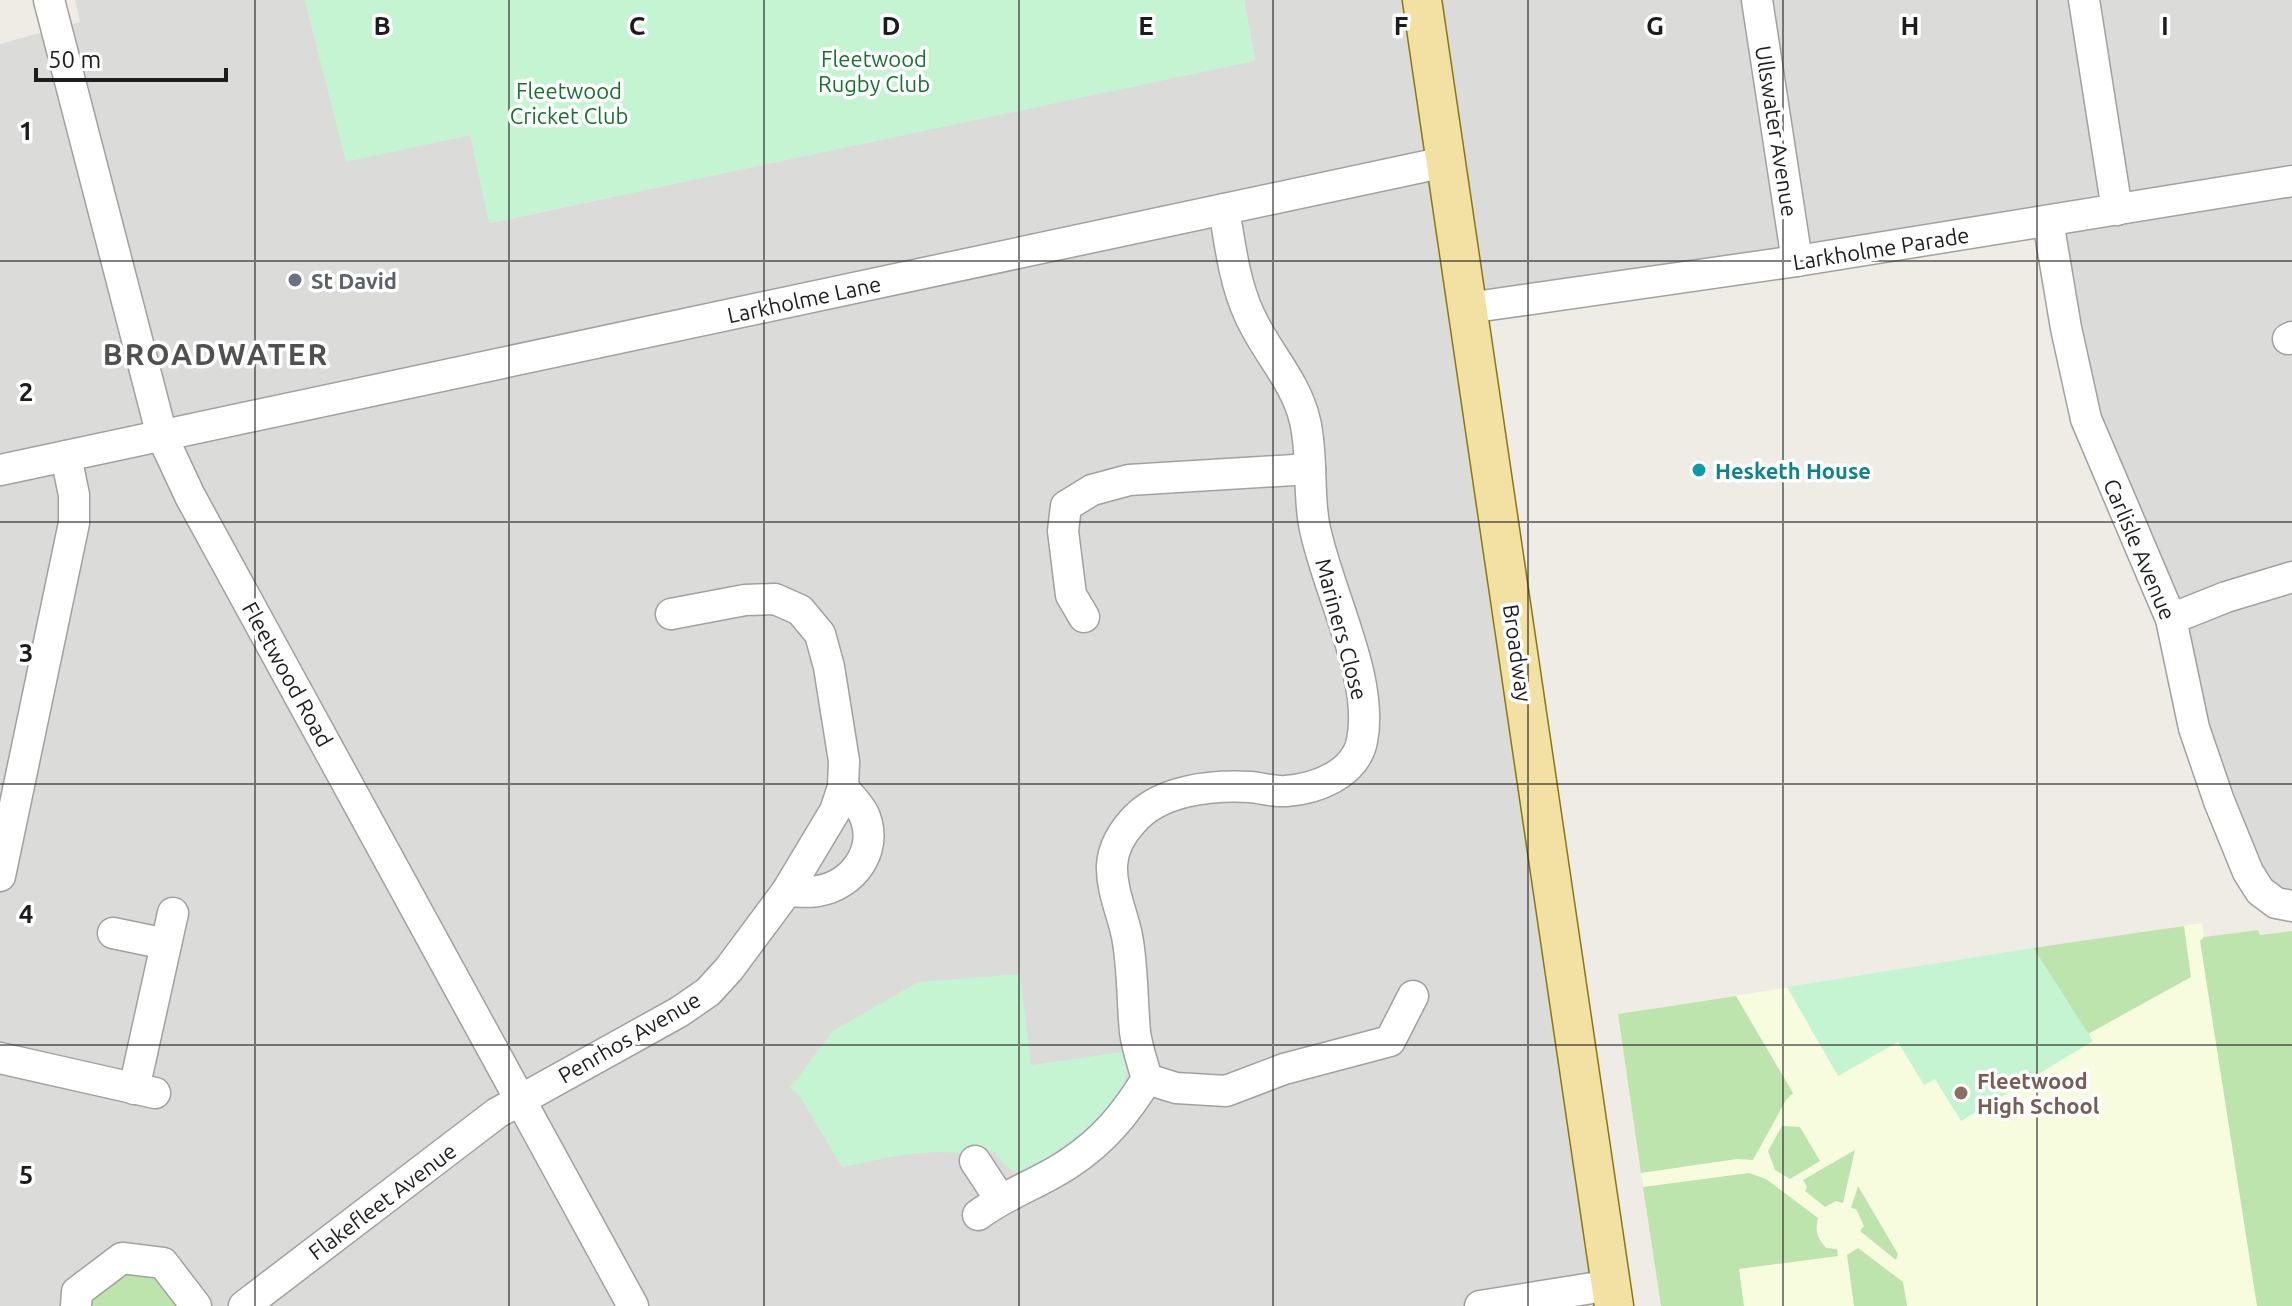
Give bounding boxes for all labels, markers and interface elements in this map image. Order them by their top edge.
text: B [373,11,391,40]
text: C [629,11,646,40]
text: D [882,11,900,40]
text: E [1138,11,1154,40]
text: F [1394,11,1408,40]
text: G [1646,11,1664,40]
text: H [1901,11,1919,40]
text: I [2161,11,2169,40]
scale bar [36,32,226,82]
street label: Ullswater Avenue [1751,44,1803,218]
text: 50 m [48,46,101,73]
park label: Fleetwood Rugby Club [818,46,930,96]
park label: Fleetwood Cricket Club [510,78,628,128]
text: 1 [19,116,33,145]
street label: Larkholme Parade [1791,222,1971,274]
place label: St David [311,268,397,293]
street label: Larkholme Lane [725,270,883,328]
marker: St David [286,271,304,289]
district label: BROADWATER [103,337,329,371]
text: 2 [19,377,33,406]
place label: Hesketh House [1715,458,1871,483]
marker: Hesketh House [1690,461,1708,479]
street label: Carlisle Avenue [2099,475,2181,623]
street label: Mariners Close [1311,555,1373,703]
street label: Fleetwood Road [238,597,338,751]
street label: Broadway [1499,603,1537,704]
text: 3 [19,638,33,667]
text: 4 [19,899,33,928]
street label: Penrhos Avenue [554,986,704,1088]
place label: Fleetwood High School [1977,1068,2100,1118]
marker: Fleetwood High School [1952,1084,1970,1102]
street label: Flakefleet Avenue [303,1138,461,1264]
text: 5 [19,1160,33,1189]

